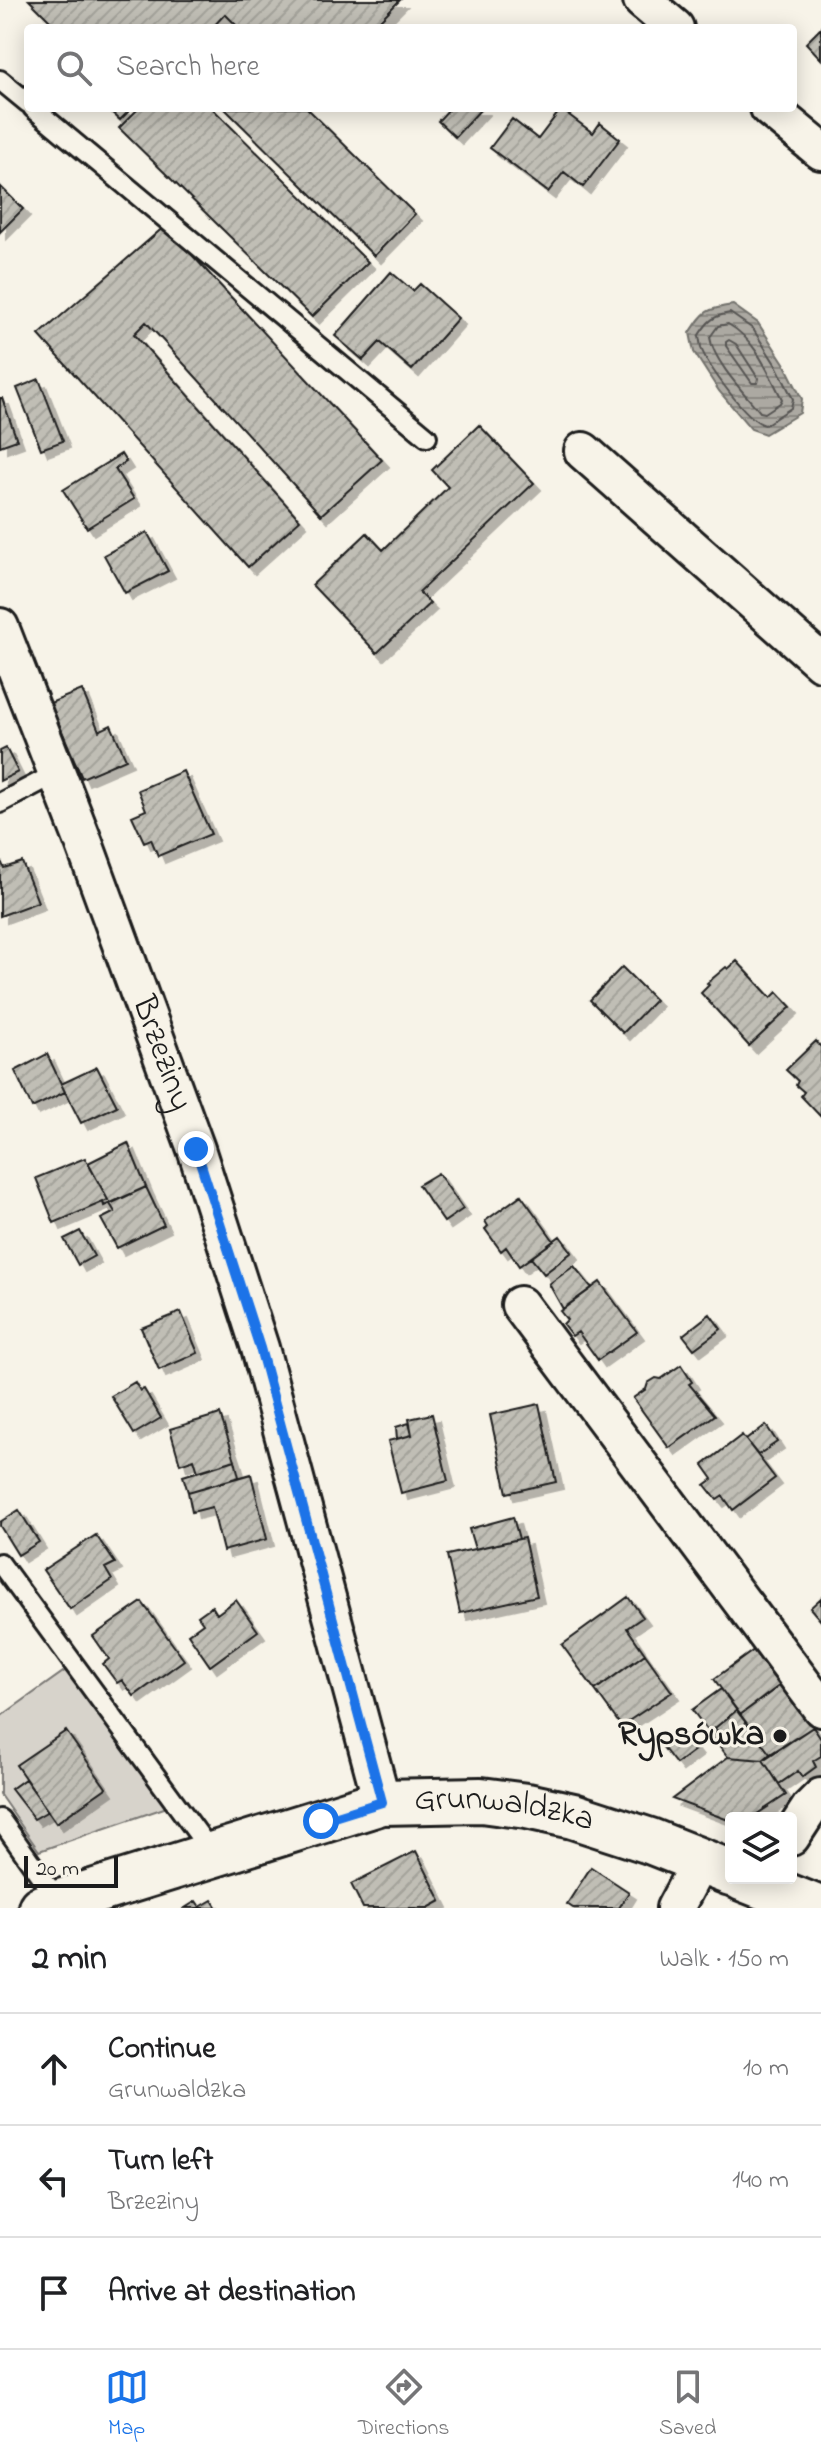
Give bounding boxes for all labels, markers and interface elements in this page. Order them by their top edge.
search box [24,24,797,112]
icon: search [52,46,96,90]
text: Search here [116,46,260,90]
street label: Brzeziny [117,988,205,1118]
route end [178,1131,214,1167]
place label: Rypsówka [618,1711,764,1762]
marker: Rypsówka [771,1727,789,1745]
street label: Grunwaldzka [414,1775,601,1846]
route start [303,1803,339,1839]
map controls [725,1812,797,1884]
button: layers [725,1812,797,1884]
scale bar [24,1852,118,1888]
text: 20 m [36,1854,79,1886]
text: 2 min [32,1935,107,1985]
text: Walk · 150 m [659,1941,789,1979]
text: Continue [108,2028,216,2072]
icon: ahead [32,2047,76,2091]
text: 10 m [743,2050,789,2088]
text: Grunwaldzka [108,2072,246,2110]
text: Turn left [108,2140,213,2184]
icon: left [32,2159,76,2203]
text: 140 m [732,2162,789,2200]
text: Brzeziny [108,2184,199,2222]
icon: arrive [32,2271,76,2315]
text: Arrive at destination [108,2271,356,2315]
tab: Map [105,2365,149,2445]
tab: Directions [358,2365,450,2445]
tab: Saved [659,2365,716,2445]

